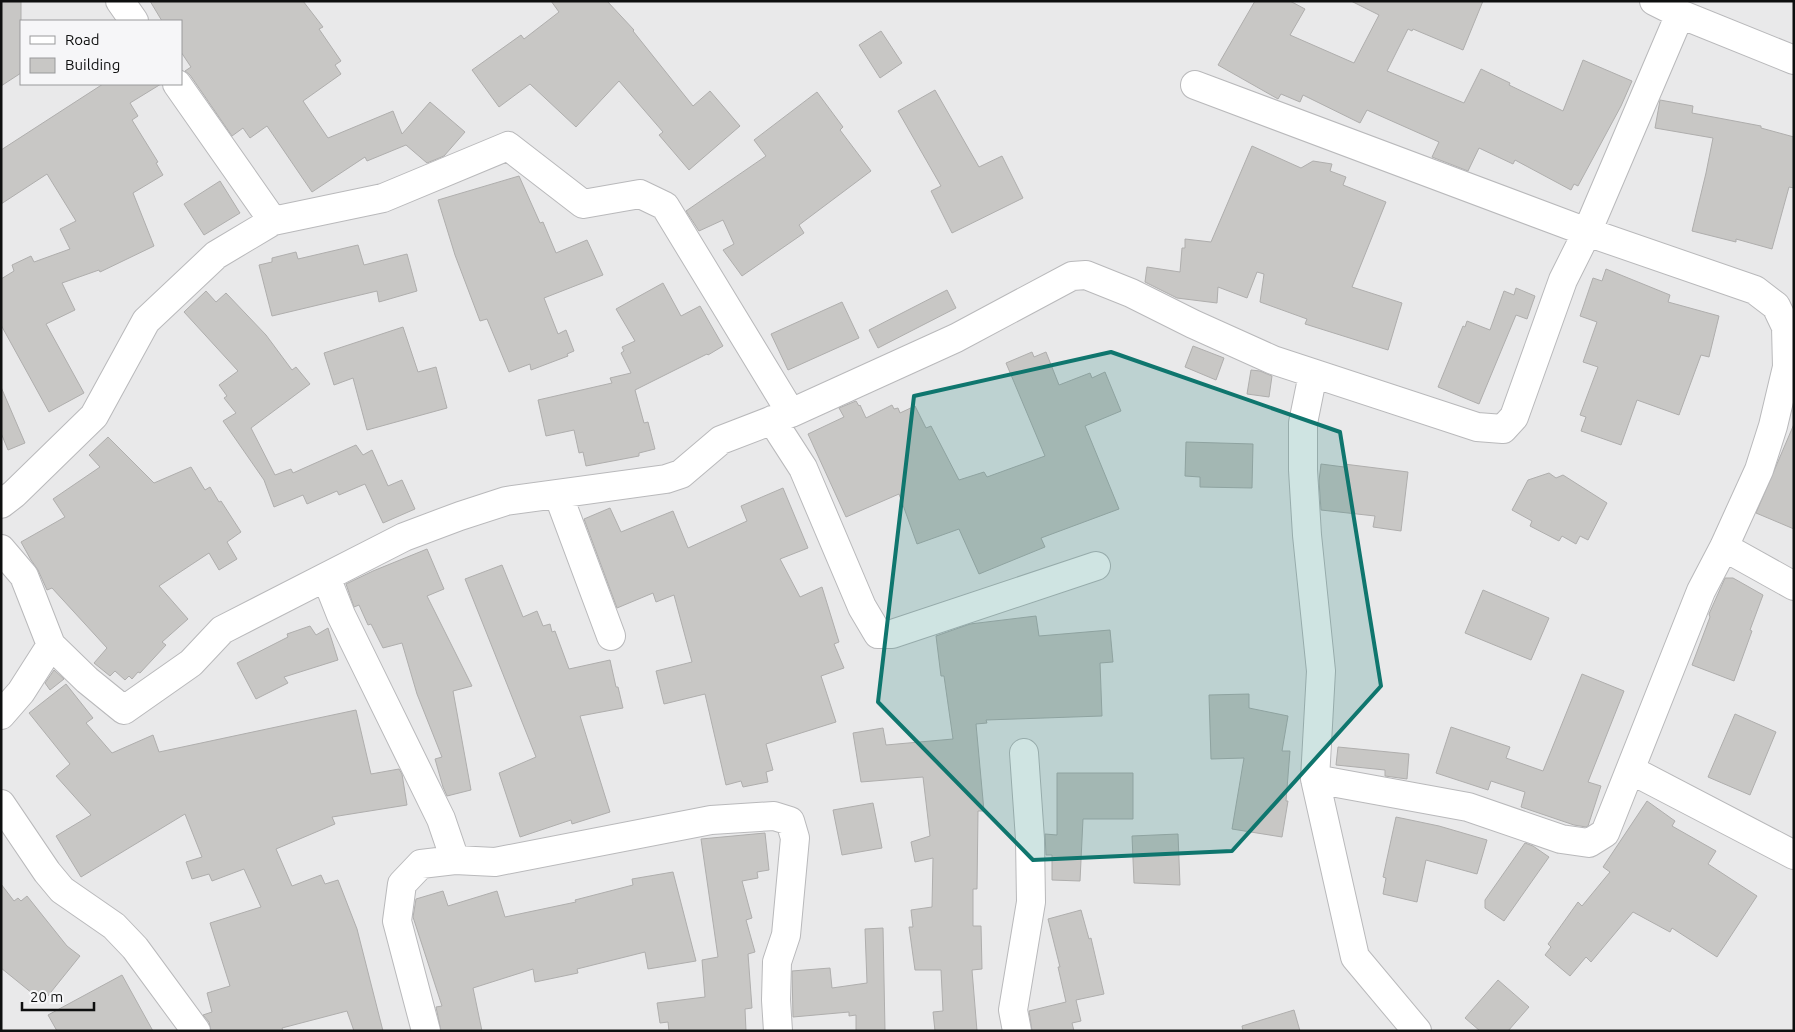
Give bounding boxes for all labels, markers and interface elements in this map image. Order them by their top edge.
legend [20,20,182,85]
text: Road [65,31,100,48]
text: Building [65,56,120,73]
scale bar [22,980,95,1012]
text: 20 m [30,988,63,1005]

